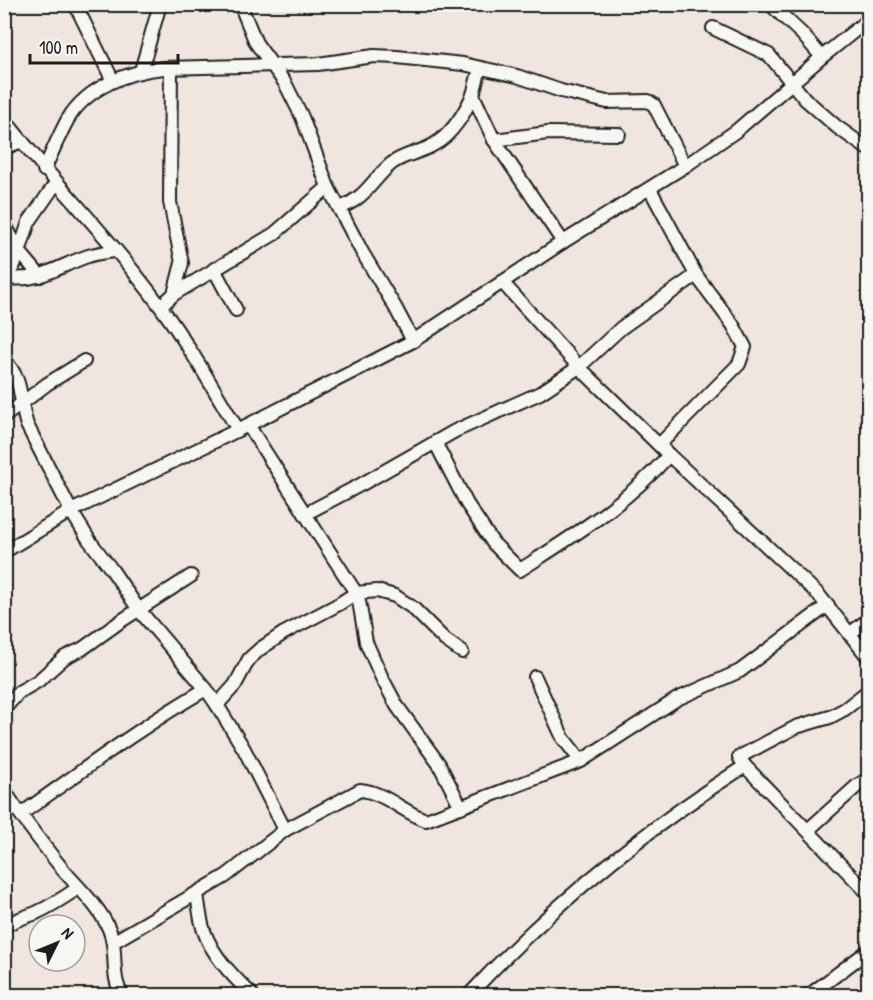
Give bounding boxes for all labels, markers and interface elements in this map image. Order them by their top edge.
scale bar [30,27,178,65]
text: 100 m [39,35,78,60]
north arrow [27,913,87,973]
text: N [57,922,79,944]

